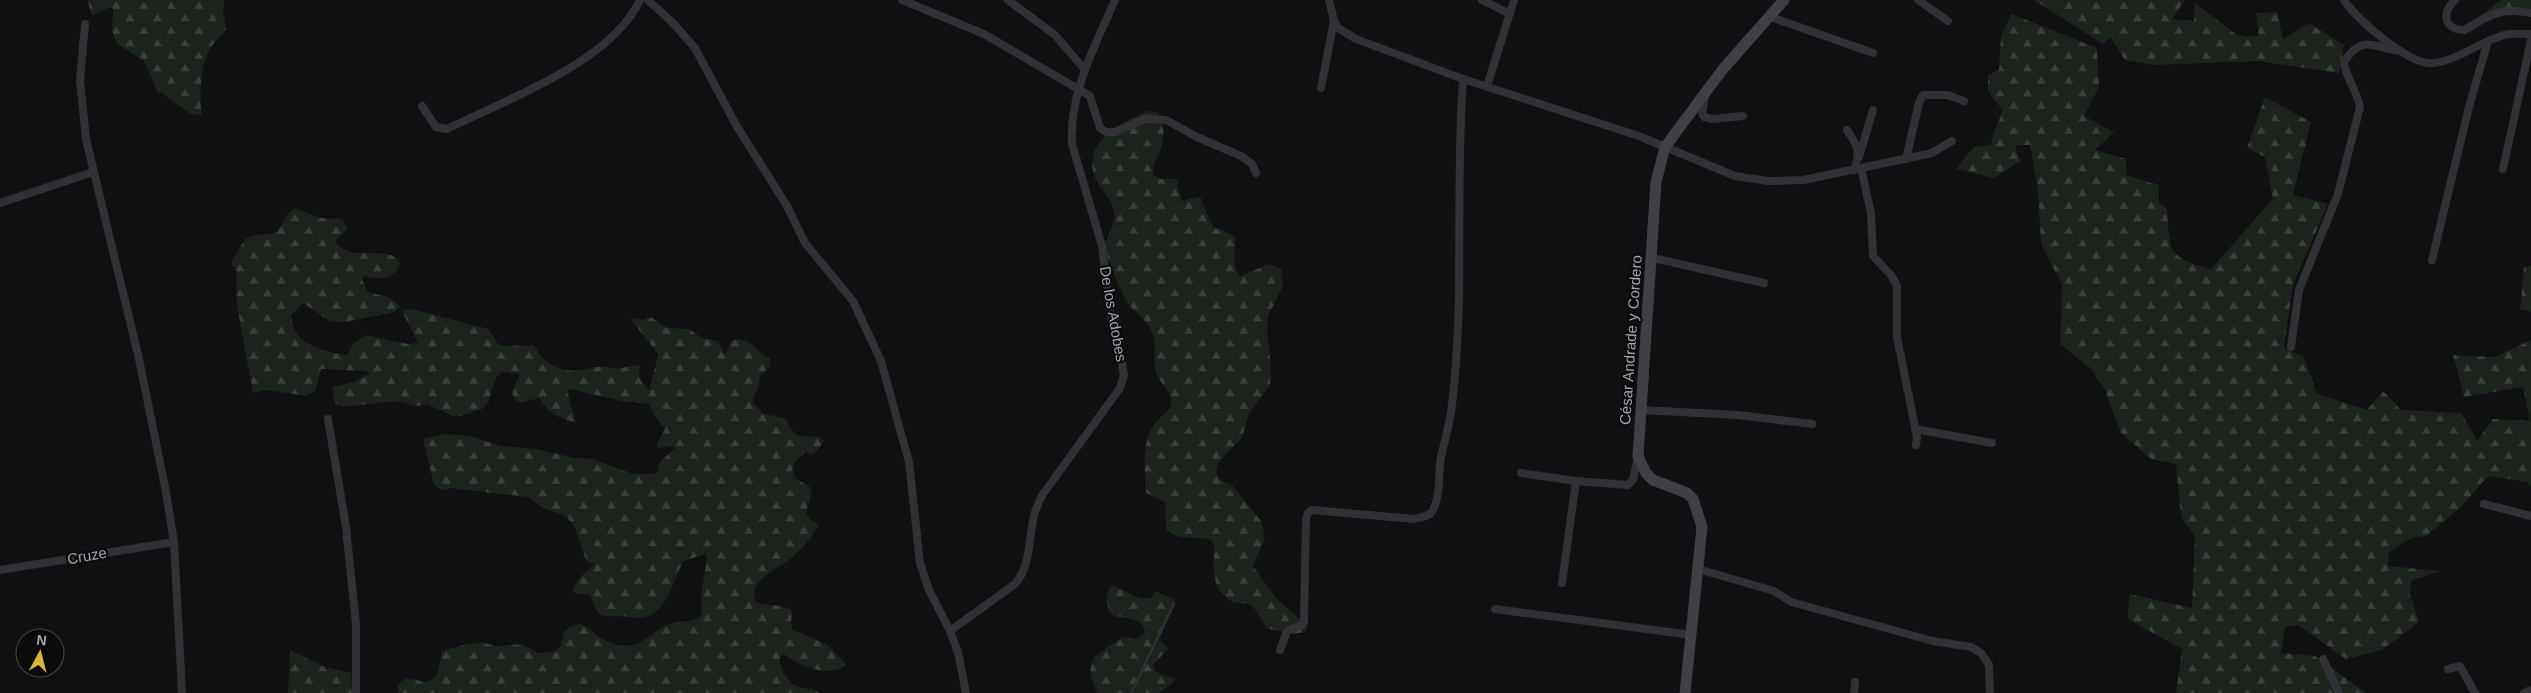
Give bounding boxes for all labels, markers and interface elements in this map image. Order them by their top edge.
street label: César Andrade y Cordero [1616,255,1645,425]
street label: De los Adobes [1097,265,1130,363]
street label: Cruze [66,544,108,567]
north arrow [15,628,65,678]
text: N [36,632,48,649]

